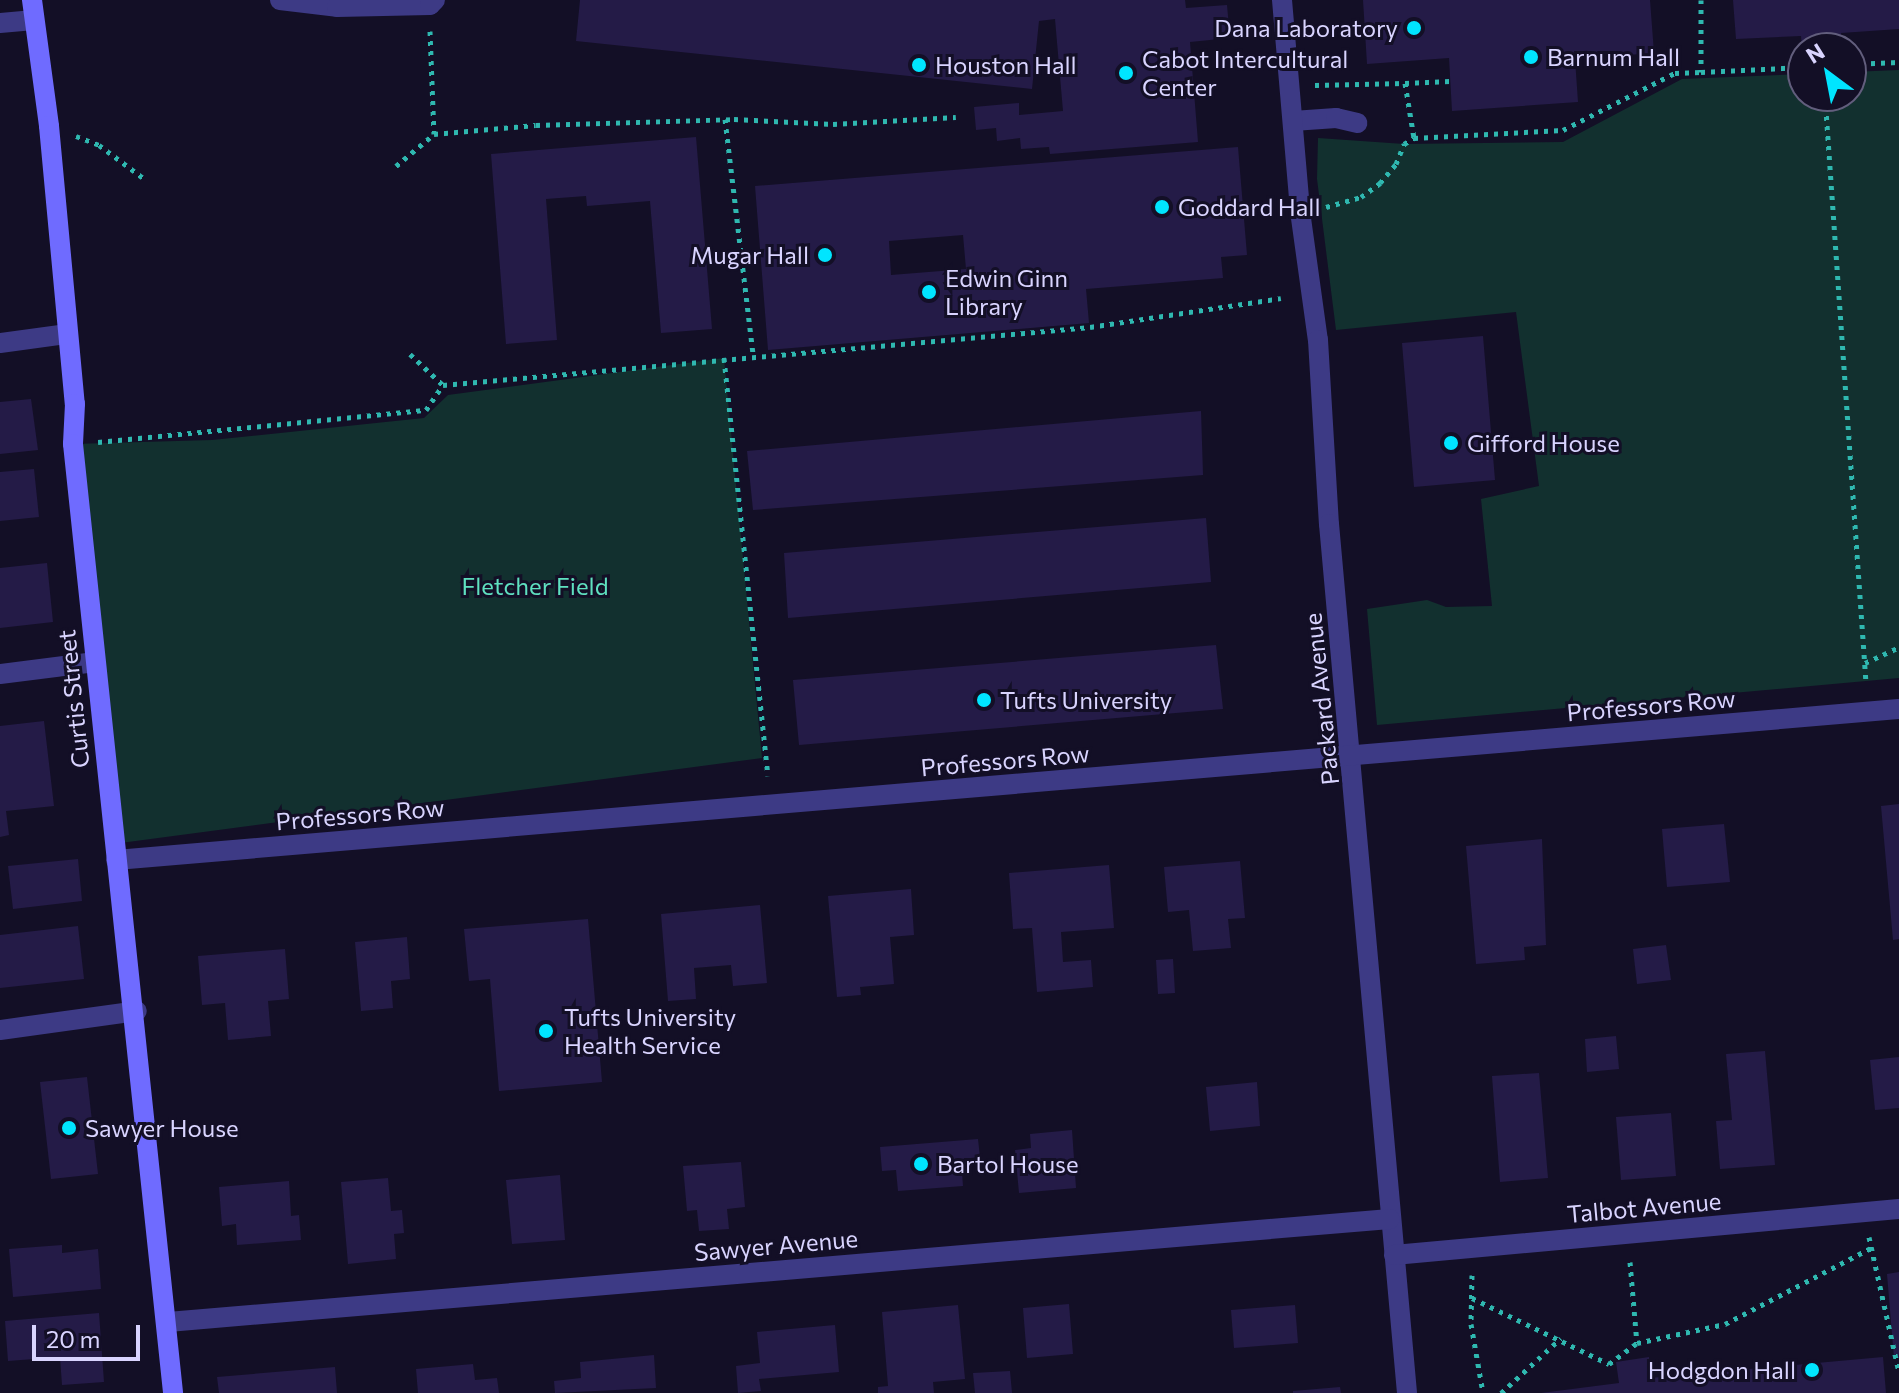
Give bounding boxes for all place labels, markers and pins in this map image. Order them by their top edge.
place label: Dana Laboratory [1214,14,1398,42]
marker: Dana Laboratory [1405,19,1423,37]
place label: Barnum Hall [1547,43,1680,71]
place label: Cabot Intercultural Center [1142,45,1348,101]
marker: Barnum Hall [1522,48,1540,66]
place label: Houston Hall [935,51,1077,79]
marker: Houston Hall [910,56,928,74]
marker: Cabot Intercultural Center [1117,64,1135,82]
place label: Goddard Hall [1178,193,1321,221]
marker: Goddard Hall [1153,198,1171,216]
place label: Mugar Hall [690,241,809,269]
marker: Mugar Hall [816,246,834,264]
place label: Edwin Ginn Library [945,264,1068,320]
marker: Edwin Ginn Library [920,283,938,301]
place label: Gifford House [1467,429,1620,457]
marker: Gifford House [1442,434,1460,452]
place label: Tufts University [1000,686,1172,714]
marker: Tufts University [975,691,993,709]
place label: Tufts University Health Service [564,1003,736,1059]
marker: Tufts University Health Service [535,1020,557,1042]
place label: Sawyer House [85,1114,239,1142]
marker: Sawyer House [60,1119,78,1137]
place label: Bartol House [937,1150,1079,1178]
marker: Bartol House [912,1155,930,1173]
place label: Hodgdon Hall [1648,1356,1796,1384]
marker: Hodgdon Hall [1803,1361,1821,1379]

